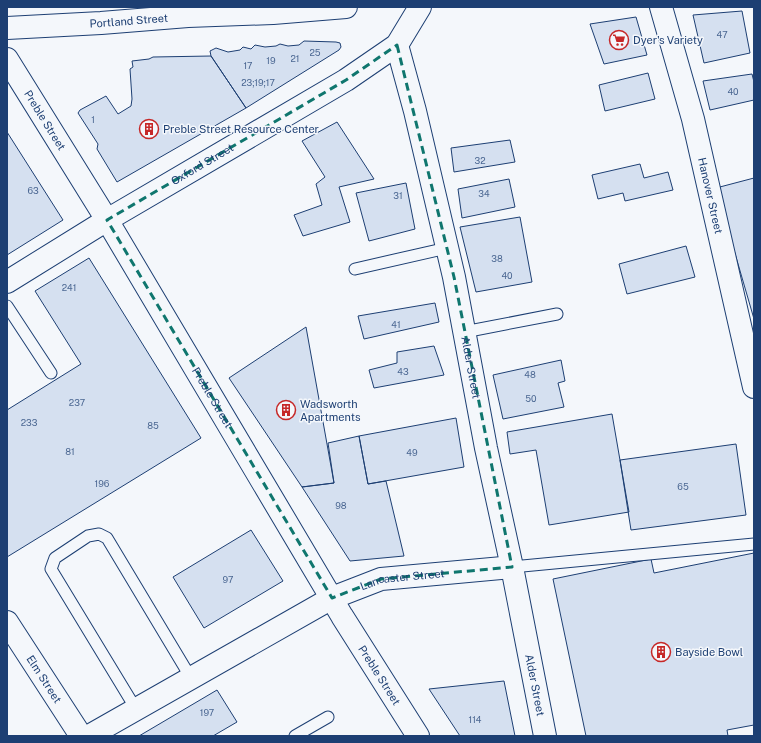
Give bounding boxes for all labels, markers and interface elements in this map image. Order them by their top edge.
street label: Portland Street [89,12,168,30]
supermarket icon: Dyer's Variety [608,29,630,51]
house number: 47 [716,29,728,40]
place label: Dyer's Variety [633,34,703,46]
house number: 25 [309,47,321,58]
house number: 21 [290,53,300,64]
house number: 19 [266,55,276,66]
house number: 17 [243,60,253,71]
house number: 23;19;17 [241,77,275,88]
house number: 40 [727,86,739,97]
street label: Preble Street [22,88,68,152]
house number: 1 [91,114,95,125]
building icon: Preble Street Resource Center [138,118,160,140]
place label: Preble Street Resource Center [163,123,319,135]
street label: Oxford Street [169,141,236,187]
house number: 32 [474,155,486,166]
street label: Hanover Street [696,156,725,235]
house number: 63 [27,185,39,196]
house number: 34 [478,188,490,199]
house number: 31 [393,190,403,201]
house number: 38 [491,253,503,264]
house number: 40 [501,270,513,281]
house number: 241 [62,282,76,293]
house number: 41 [391,319,401,330]
street label: Alder Street [459,336,483,399]
street label: Preble Street [190,365,235,430]
house number: 43 [397,366,409,377]
house number: 48 [524,369,536,380]
house number: 50 [525,393,537,404]
house number: 237 [69,397,85,408]
place label: Wadsworth Apartments [300,398,361,423]
building icon: Wadsworth Apartments [275,399,297,421]
house number: 233 [21,417,38,428]
house number: 85 [147,420,159,431]
house number: 81 [65,446,75,457]
house number: 49 [406,447,418,458]
house number: 196 [95,478,110,489]
house number: 65 [677,481,689,492]
house number: 98 [335,500,347,511]
street label: Lancaster Street [359,567,445,592]
house number: 97 [223,574,233,585]
building icon: Bayside Bowl [650,641,672,663]
street label: Preble Street [356,643,403,707]
place label: Bayside Bowl [675,646,743,658]
street label: Elm Street [24,653,64,705]
street label: Alder Street [523,653,547,717]
house number: 197 [200,707,214,718]
house number: 114 [469,714,482,725]

